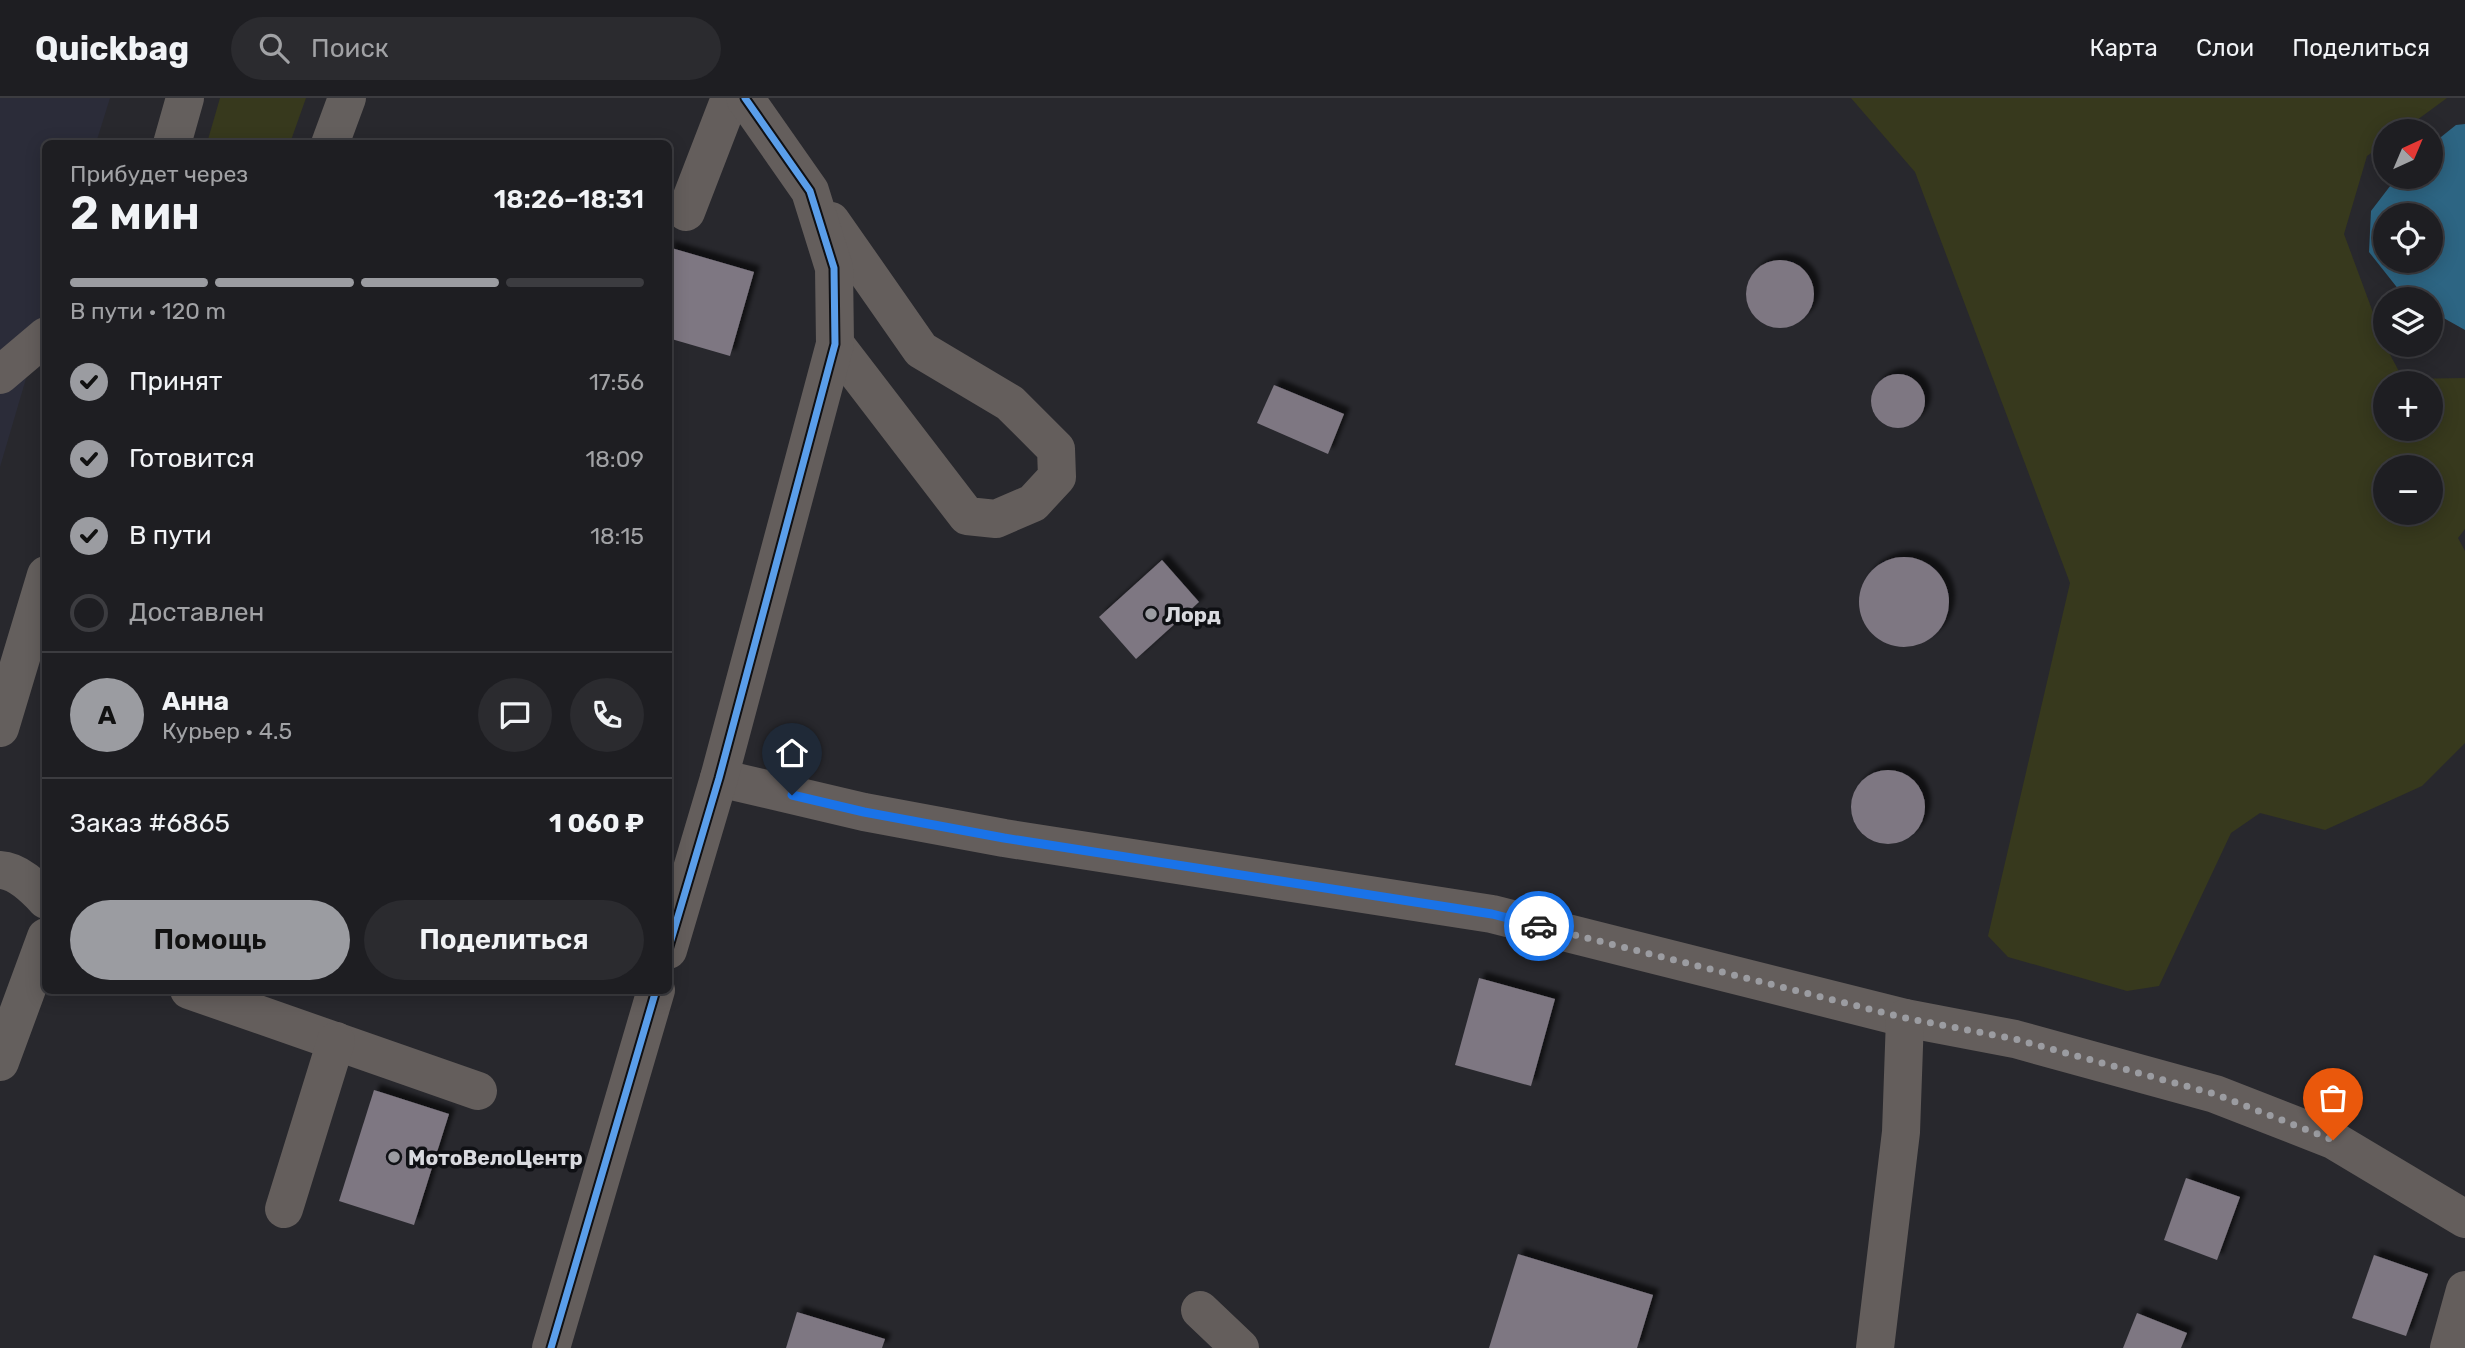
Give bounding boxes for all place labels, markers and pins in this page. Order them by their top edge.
place label: Лорд [1165,602,1221,627]
marker: Лорд [1143,606,1159,622]
pin [762,723,822,795]
pin [2303,1068,2363,1140]
place label: МотоВелоЦентр [408,1145,583,1170]
marker: МотоВелоЦентр [386,1149,402,1165]

